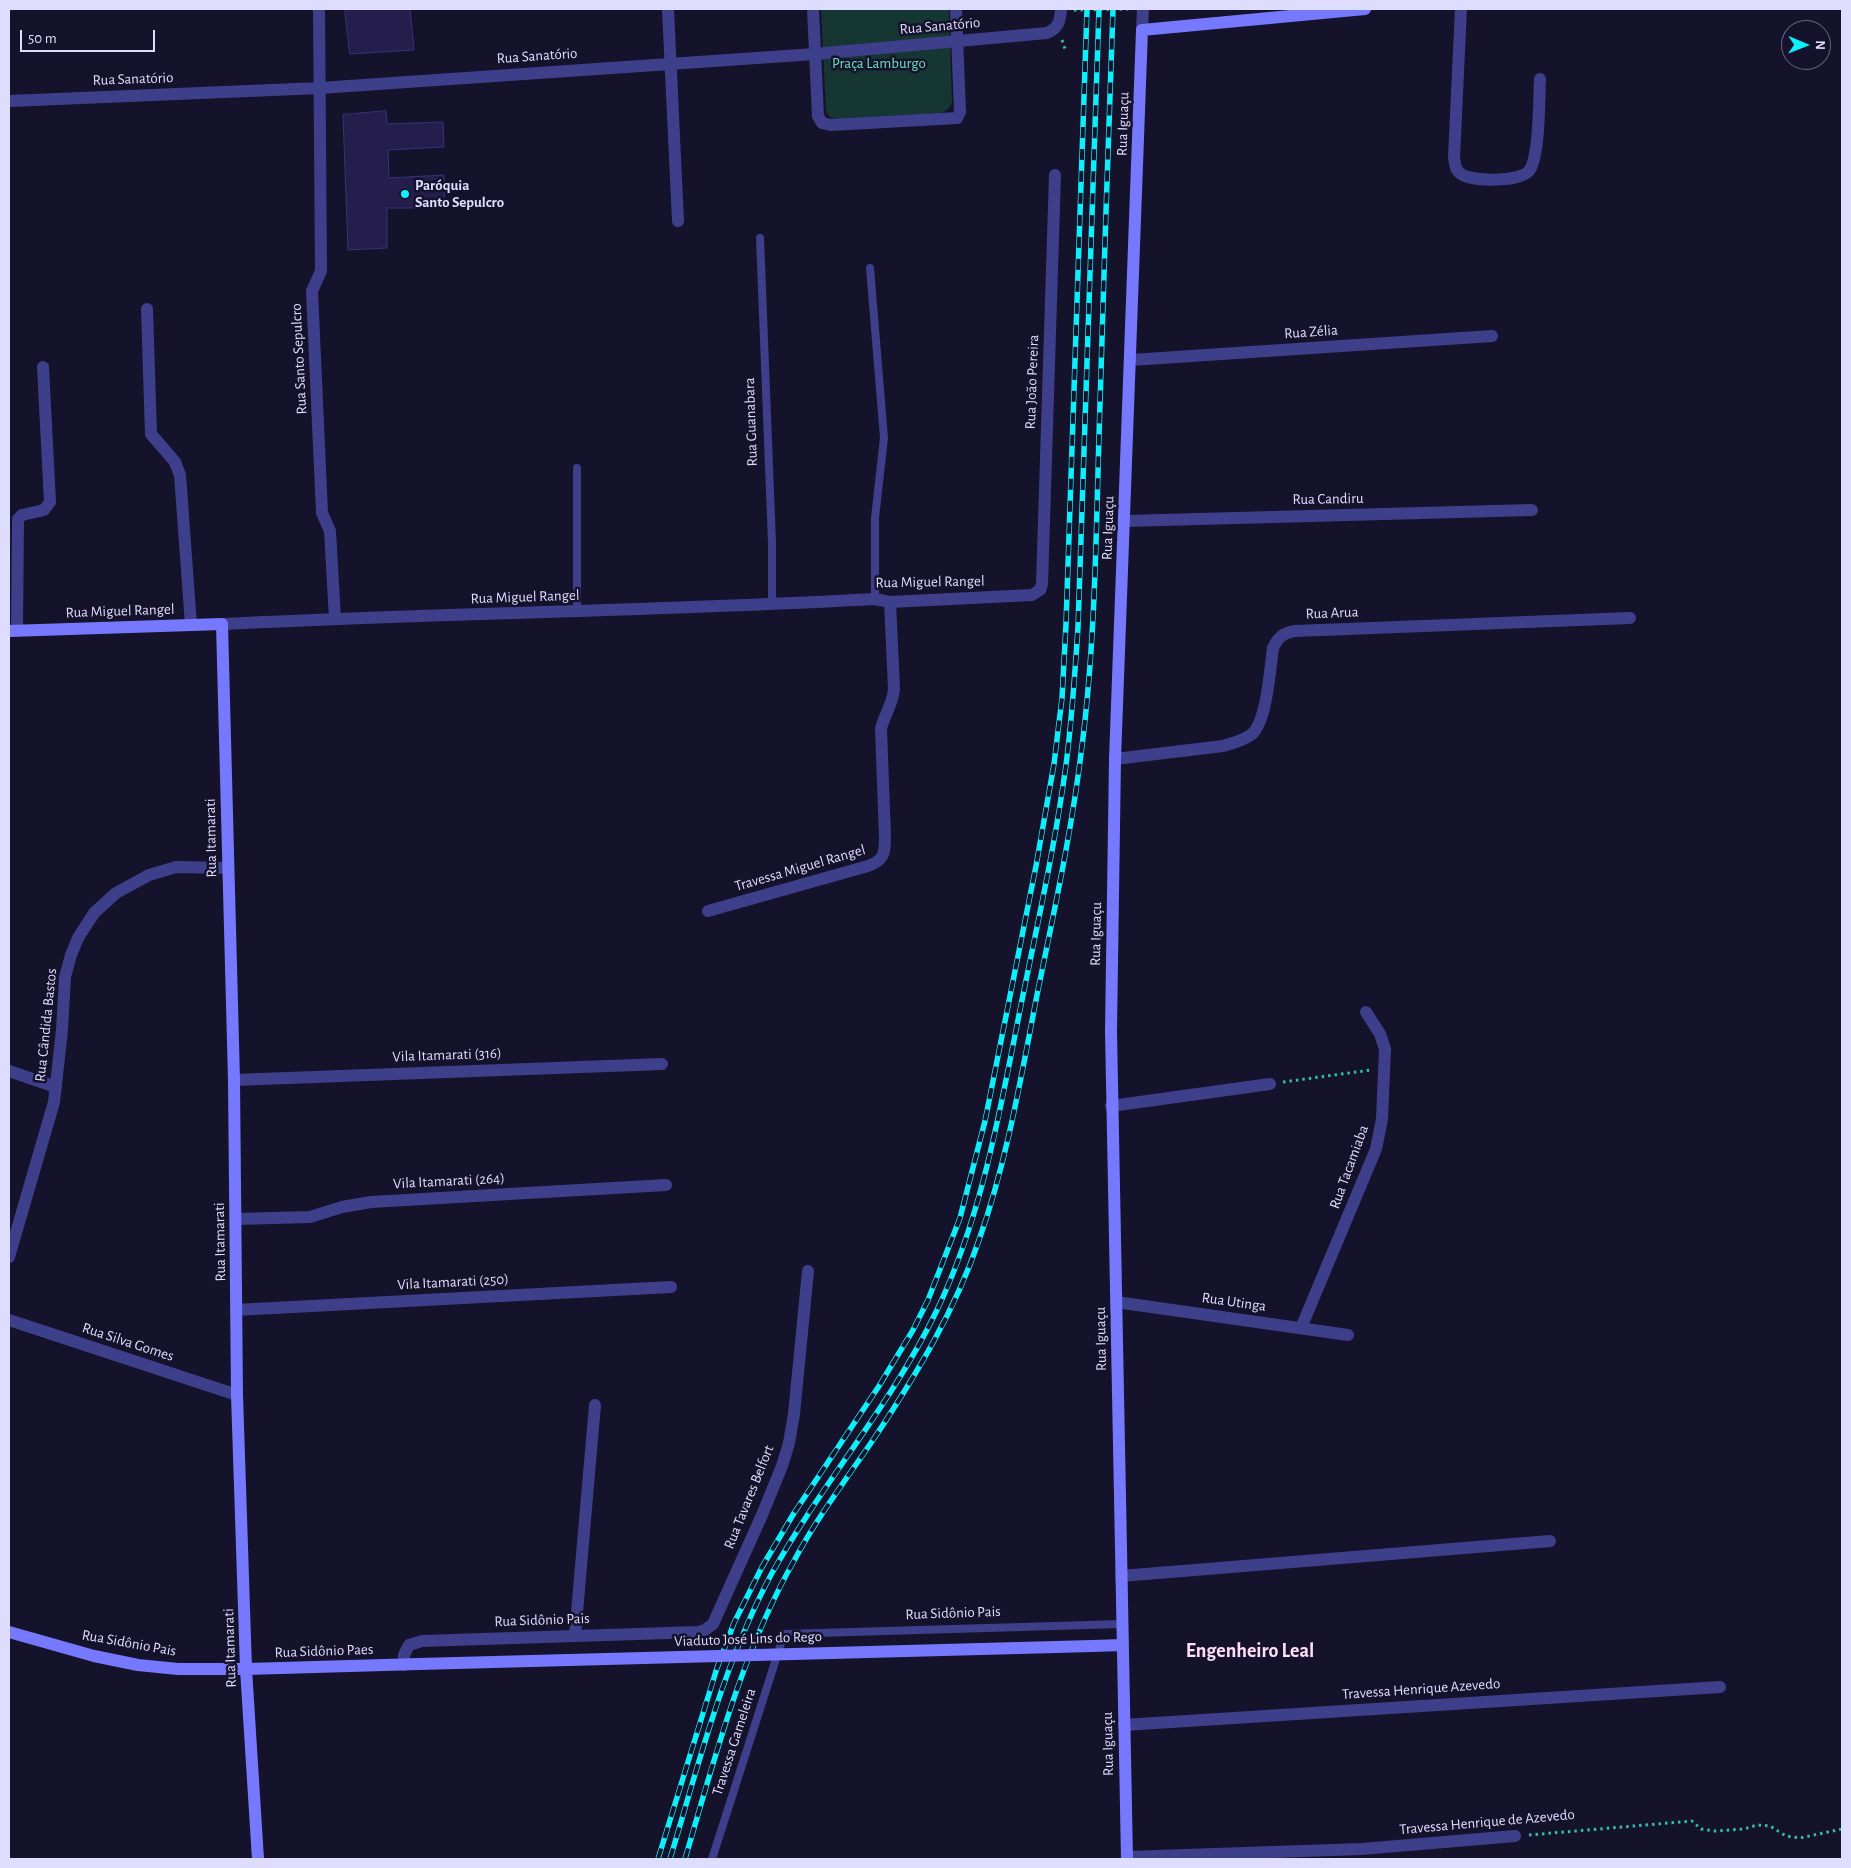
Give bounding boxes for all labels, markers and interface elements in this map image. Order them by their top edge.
street label: Rua Sanatório [899,14,981,38]
scale bar [22,20,158,52]
north arrow [1781,20,1831,70]
text: 50 m [28,31,57,46]
text: N [1813,40,1827,50]
street label: Rua Sanatório [496,44,578,68]
park label: Praça Lamburgo [832,54,926,72]
street label: Rua Sanatório [92,69,174,89]
street label: Rua Iguaçu [1113,92,1133,156]
place label: Paróquia Santo Sepulcro [415,176,504,211]
marker: Paróquia Santo Sepulcro [399,188,411,200]
street label: Rua Santo Sepulcro [287,303,311,415]
street label: Rua Zélia [1284,321,1338,343]
street label: Rua João Pereira [1021,334,1043,430]
street label: Rua Guanabara [740,377,762,467]
street label: Rua Candiru [1292,489,1364,509]
street label: Rua Iguaçu [1098,496,1118,560]
street label: Rua Miguel Rangel [875,572,985,592]
street label: Rua Miguel Rangel [470,586,580,608]
street label: Rua Miguel Rangel [65,600,175,622]
street label: Rua Arua [1305,603,1359,623]
street label: Rua Itamarati [201,798,221,878]
street label: Travessa Miguel Rangel [732,841,868,895]
street label: Rua Iguaçu [1086,902,1106,966]
street label: Rua Cândida Bastos [31,967,61,1083]
street label: Vila Itamarati (316) [392,1044,502,1066]
street label: Rua Tacamiaba [1326,1123,1372,1211]
street label: Vila Itamarati (264) [393,1169,505,1193]
street label: Rua Itamarati [210,1202,230,1282]
street label: Vila Itamarati (250) [397,1270,509,1294]
street label: Rua Utinga [1201,1289,1267,1315]
street label: Rua Iguaçu [1091,1307,1111,1371]
street label: Rua Silva Gomes [80,1319,176,1365]
street label: Rua Tavares Belfort [720,1442,778,1552]
street label: Rua Sidônio Pais [905,1602,1001,1624]
street label: Rua Itamarati [220,1608,240,1688]
street label: Rua Sidônio Pais [494,1609,590,1631]
street label: Rua Sidônio Pais [80,1626,178,1660]
street label: Viaduto José Lins do Rego [674,1627,822,1651]
district label: Engenheiro Leal [1186,1639,1314,1663]
street label: Rua Sidônio Paes [274,1640,374,1662]
street label: Travessa Henrique Azevedo [1341,1674,1501,1704]
street label: Travessa Gameleira [708,1686,760,1798]
street label: Rua Iguaçu [1098,1712,1118,1776]
street label: Travessa Henrique de Azevedo [1399,1805,1575,1839]

